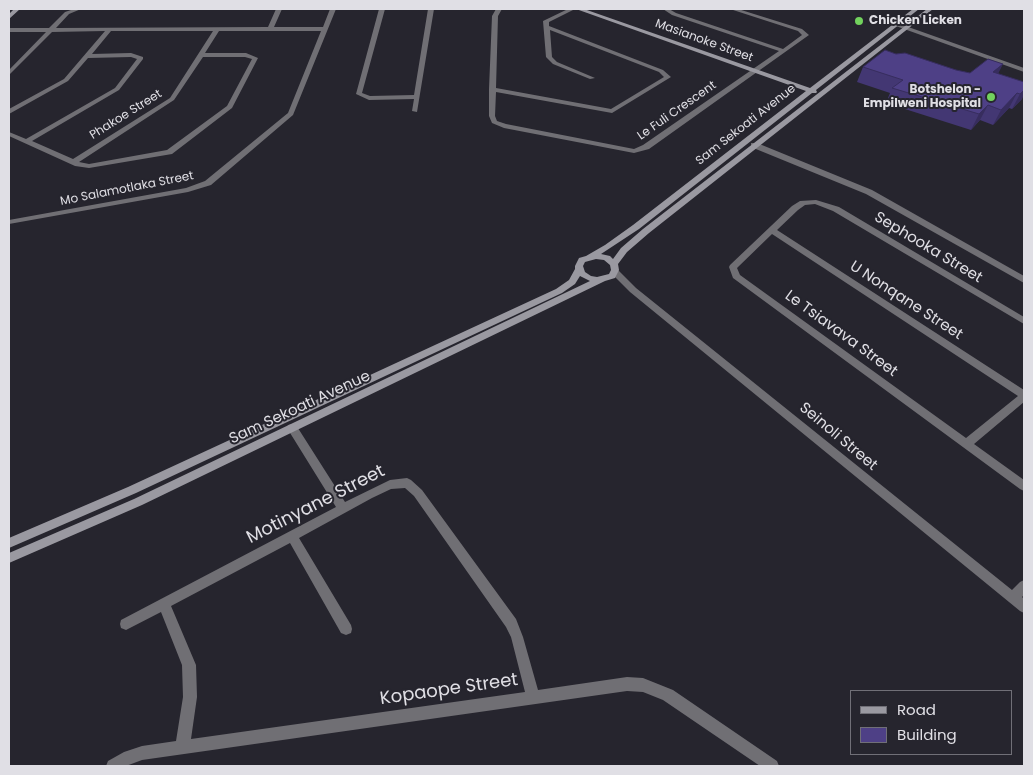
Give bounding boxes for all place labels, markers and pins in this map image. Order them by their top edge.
place label: Chicken Licken [869,14,962,28]
marker: Chicken Licken [853,15,865,27]
place label: Botshelon - Empilweni Hospital [863,83,981,111]
marker: Botshelon - Empilweni Hospital [985,91,997,103]

